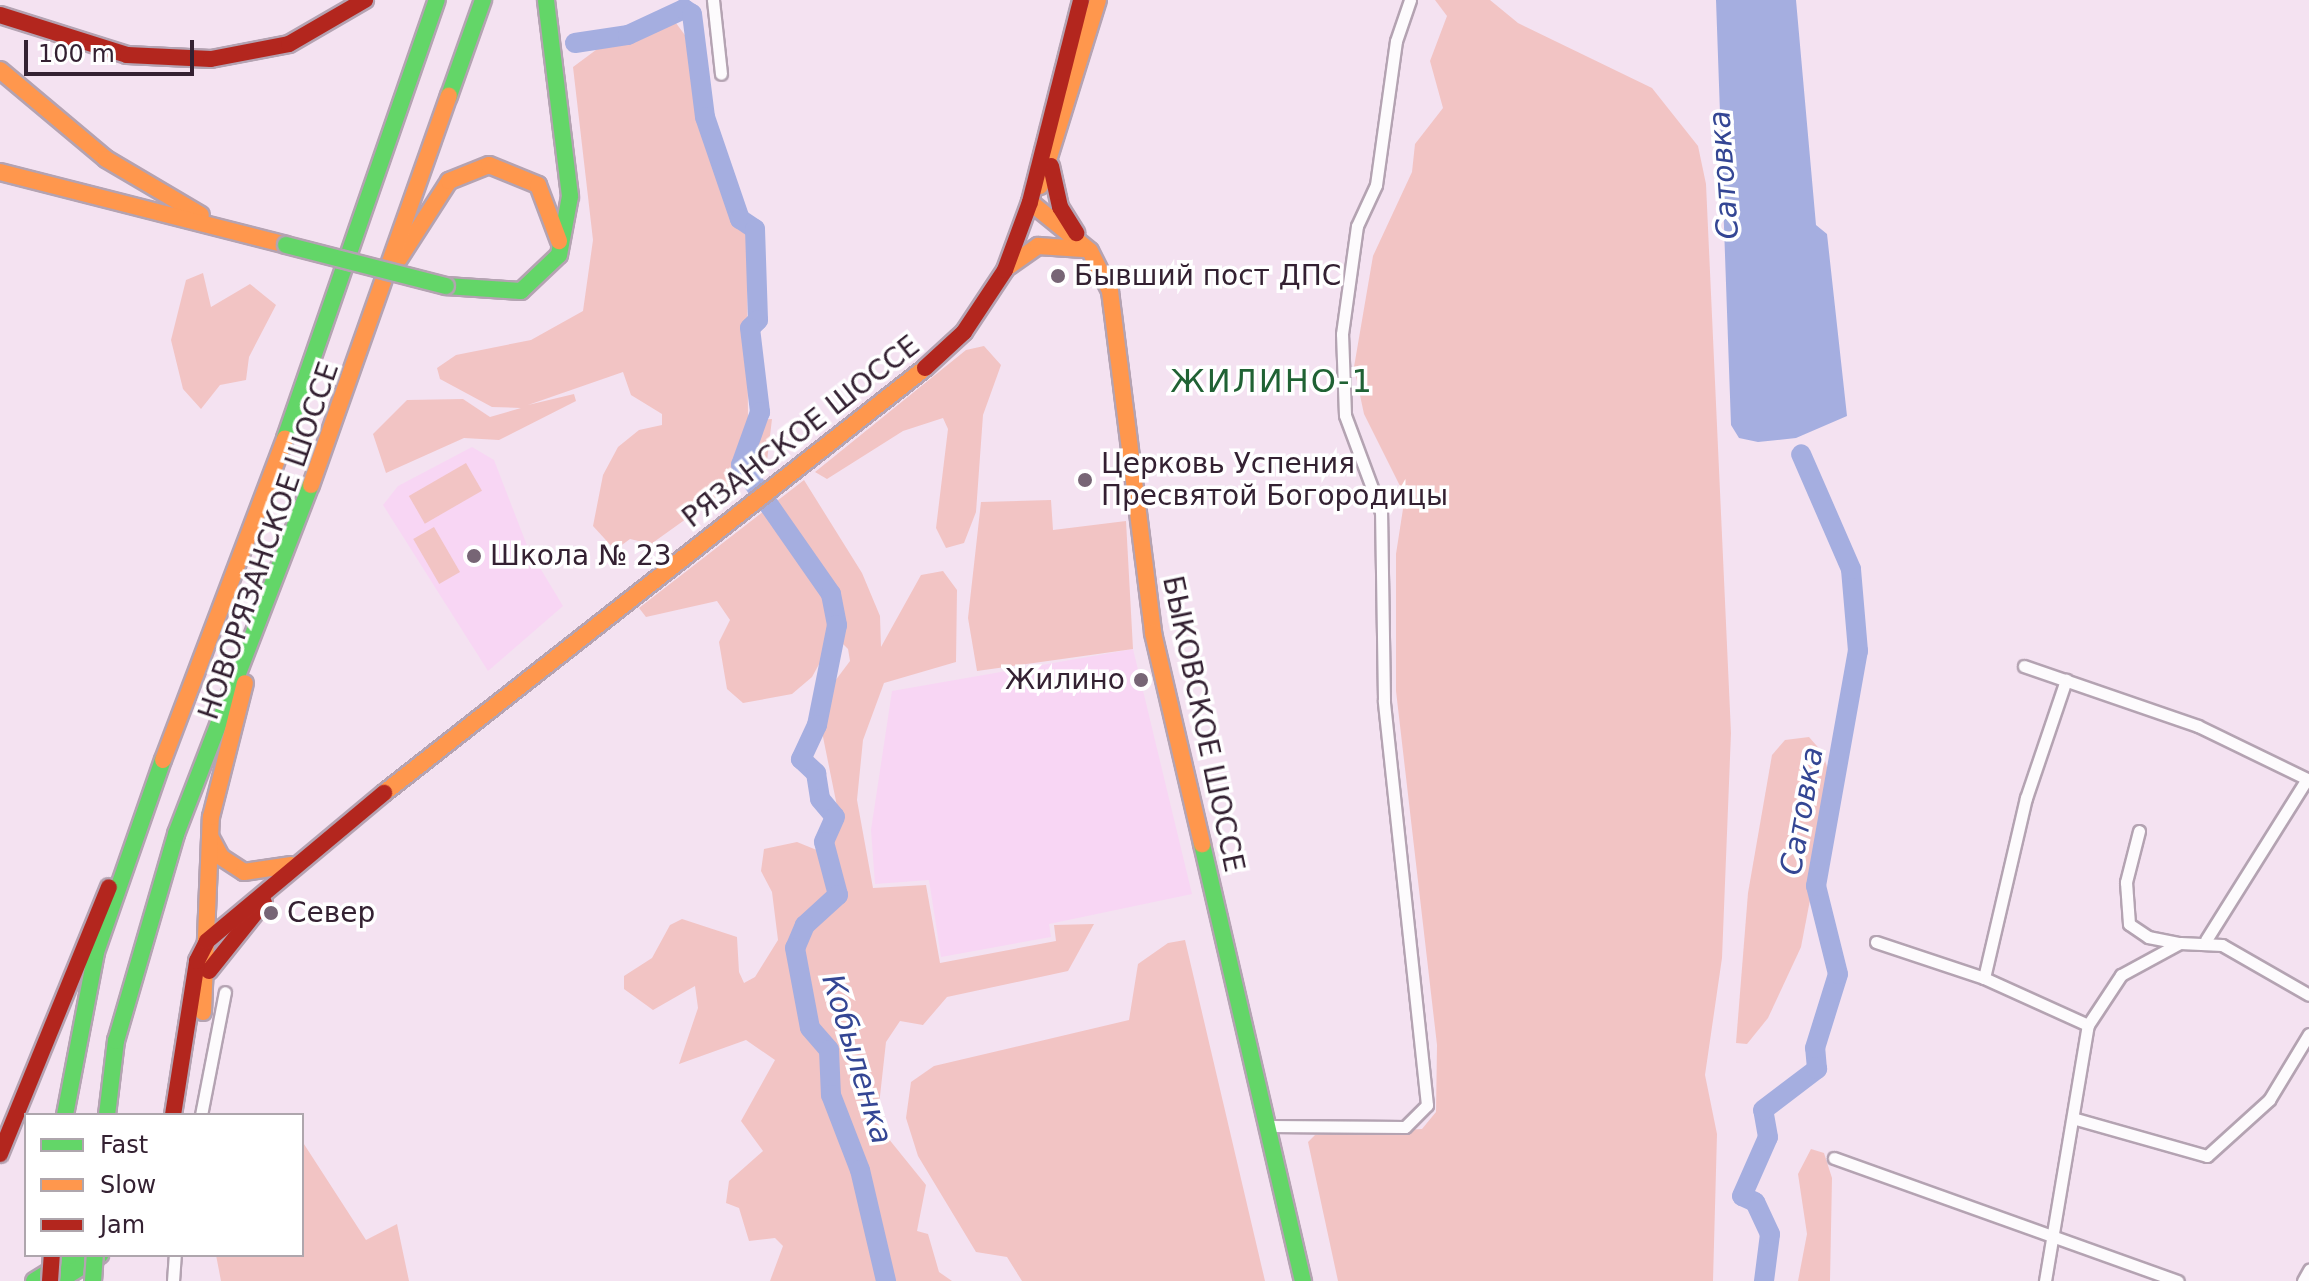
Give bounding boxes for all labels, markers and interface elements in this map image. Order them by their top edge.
scale bar [28,24,198,74]
text: 100 m [38,40,115,68]
water label: Сатовка [1702,109,1746,241]
place label: Бывший пост ДПС [1074,259,1341,293]
marker: Бывший пост ДПС [1049,267,1067,285]
street label: РЯЗАНСКОЕ ШОССЕ [676,329,926,535]
street label: НОВОРЯЗАНСКОЕ ШОССЕ [192,358,346,724]
district label: ЖИЛИНО-1 [1170,362,1374,400]
place label: Церковь Успения Пресвятой Богородицы [1101,447,1448,513]
marker: Церковь Успения Пресвятой Богородицы [1076,471,1094,489]
place label: Школа № 23 [490,539,672,573]
marker: Школа № 23 [465,547,483,565]
street label: БЫКОВСКОЕ ШОССЕ [1155,573,1251,875]
place label: Жилино [1005,663,1125,697]
marker: Жилино [1132,671,1150,689]
water label: Сатовка [1773,744,1831,878]
place label: Север [287,896,375,930]
marker: Север [262,904,280,922]
water label: Кобыленка [814,970,900,1148]
legend [24,1113,304,1257]
text: Fast [100,1131,148,1159]
text: Slow [100,1171,156,1199]
text: Jam [100,1211,145,1239]

